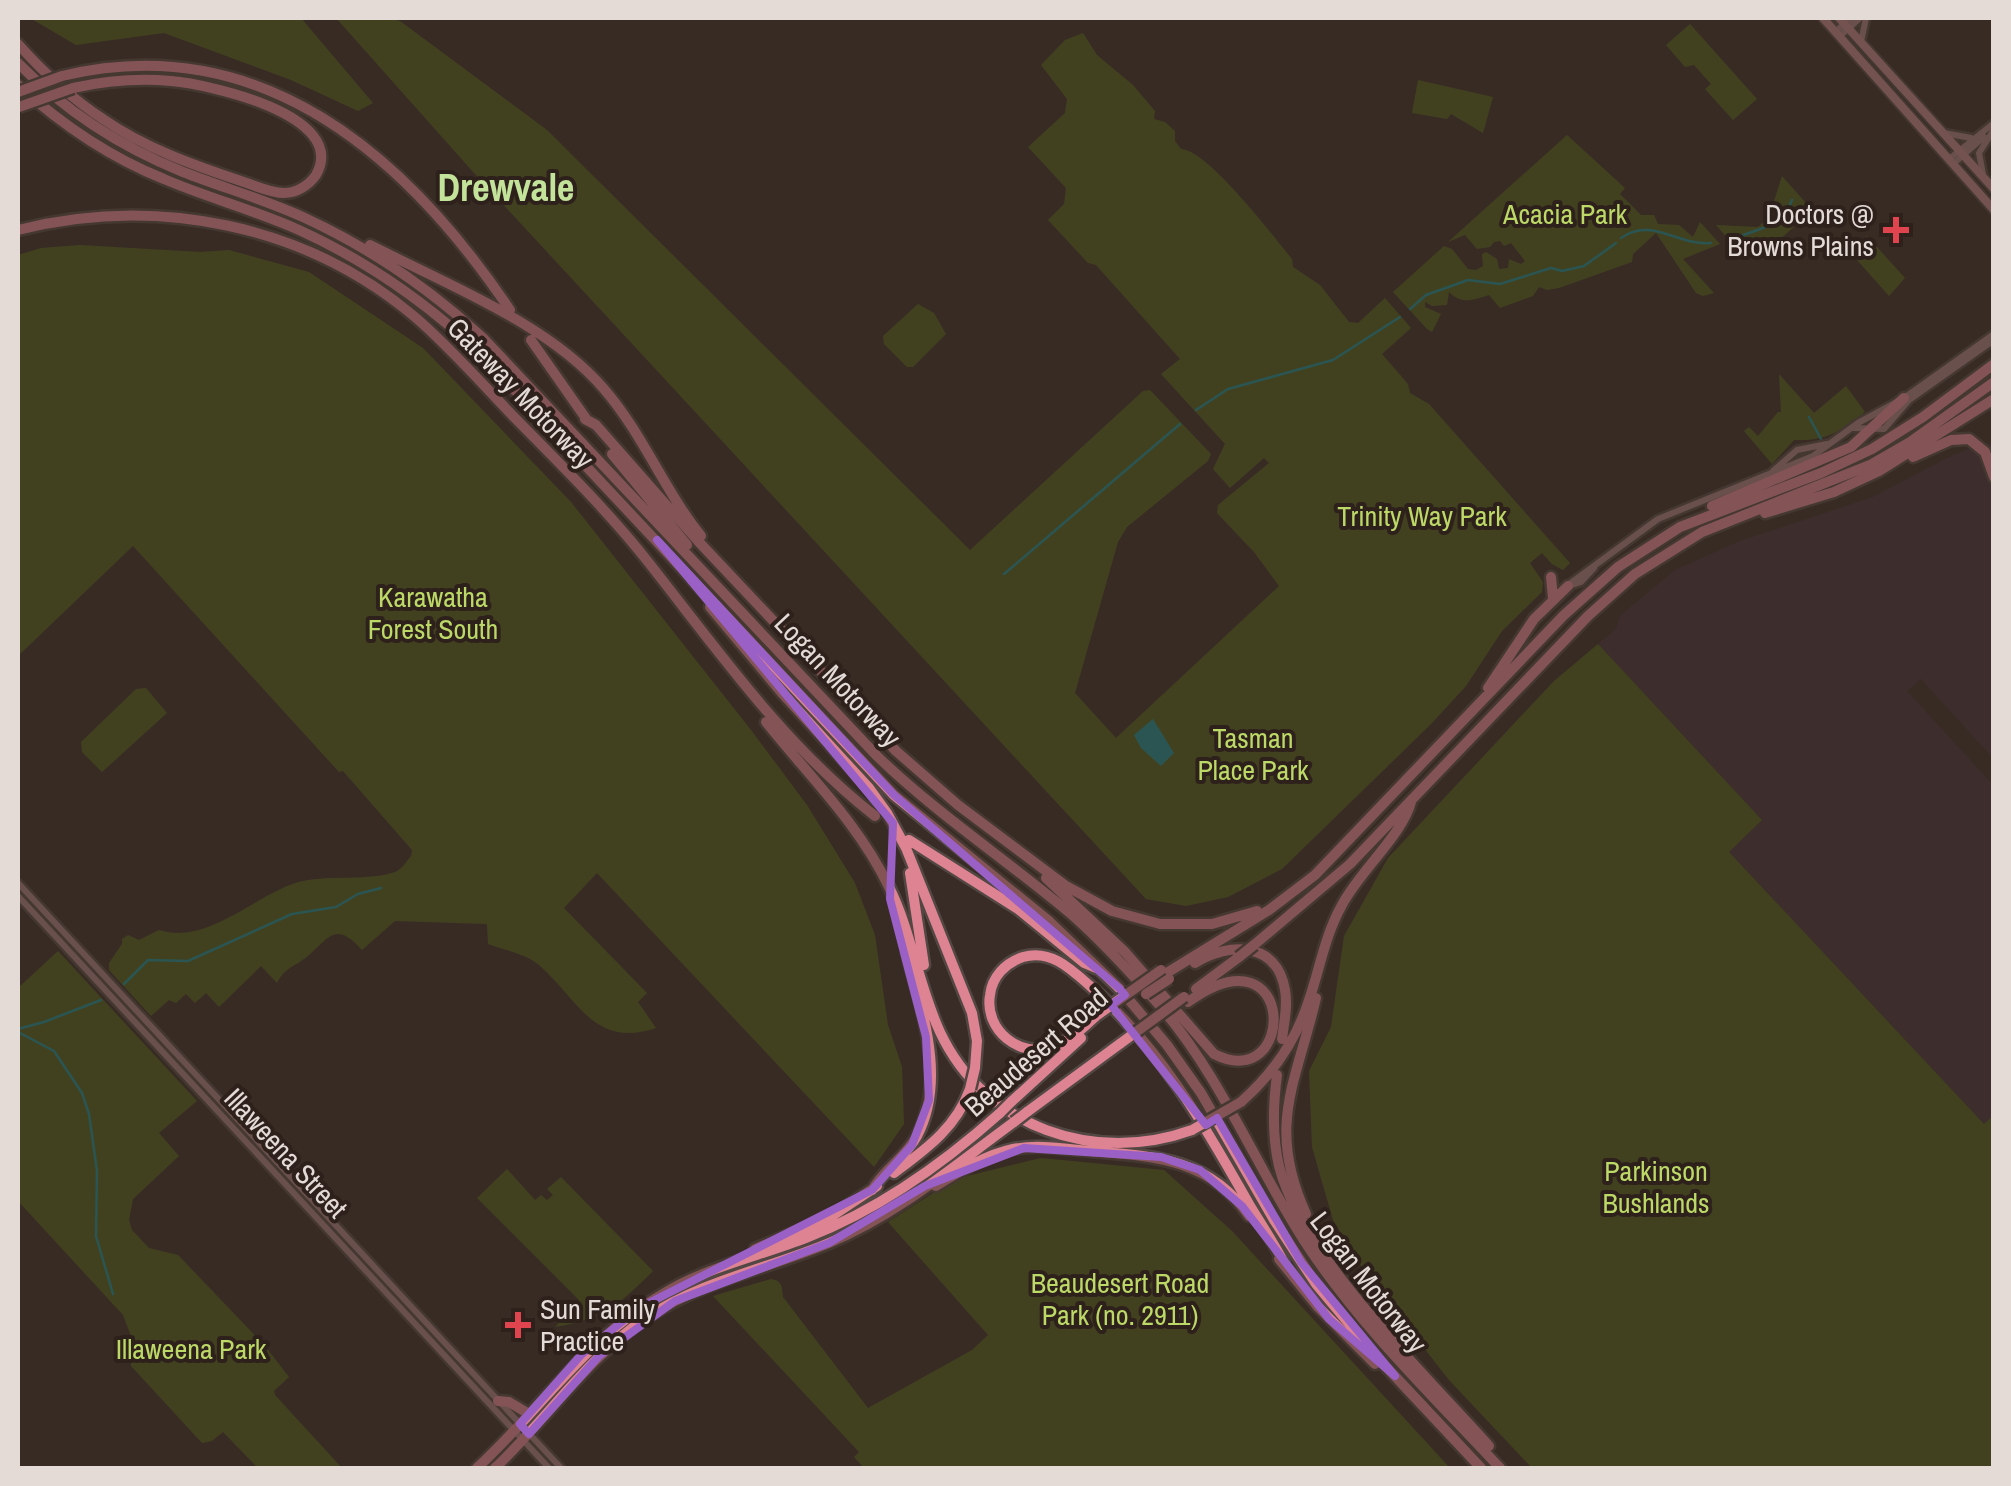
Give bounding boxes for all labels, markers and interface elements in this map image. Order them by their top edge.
district label: Drewvale [438,162,574,213]
park label: Acacia Park [1502,195,1627,233]
place label: Doctors @ Browns Plains [1727,195,1874,265]
marker: Doctors @ Browns Plains [1883,217,1909,243]
street label: Gateway Motorway [439,309,603,477]
park label: Trinity Way Park [1337,497,1507,535]
park label: Karawatha Forest South [368,578,498,648]
street label: Logan Motorway [766,605,910,755]
park label: Tasman Place Park [1197,719,1309,789]
street label: Beaudesert Road [956,979,1116,1125]
street label: Illaweena Street [216,1080,356,1226]
park label: Parkinson Bushlands [1602,1152,1710,1222]
street label: Logan Motorway [1302,1203,1437,1361]
park label: Beaudesert Road Park (no. 2911) [1031,1264,1209,1334]
place label: Sun Family Practice [540,1290,656,1360]
marker: Sun Family Practice [505,1312,531,1338]
park label: Illaweena Park [116,1330,267,1368]

